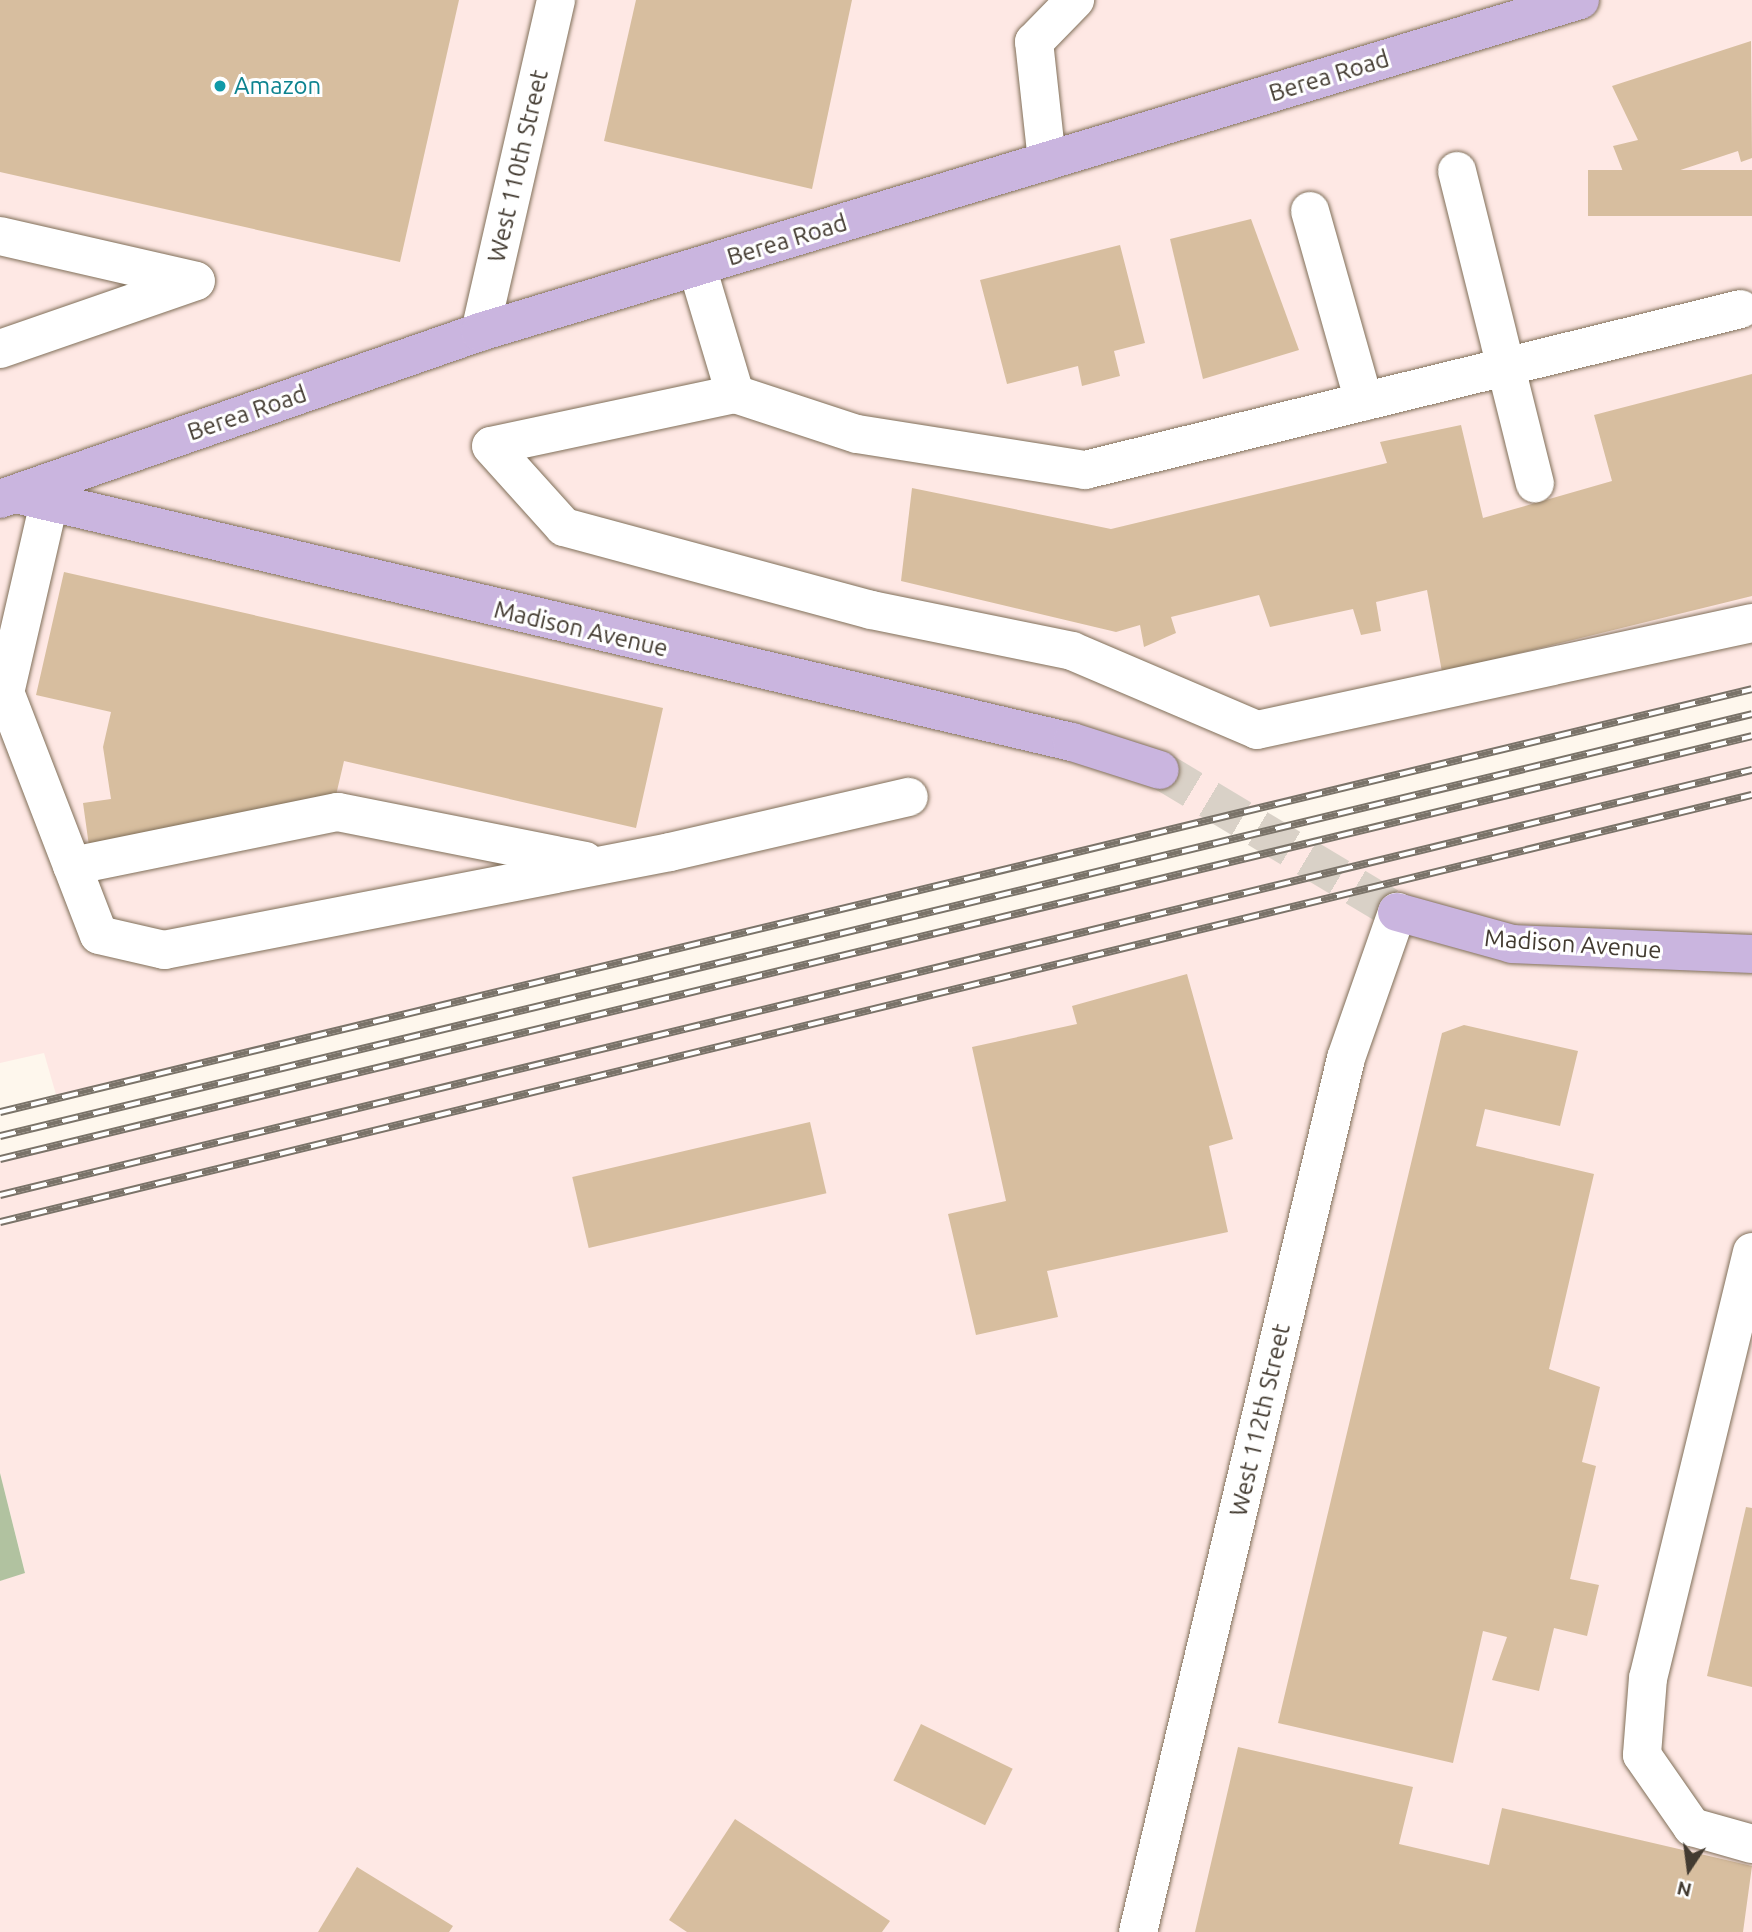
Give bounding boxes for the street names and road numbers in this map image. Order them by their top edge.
street label: Berea Road [1266,44,1392,108]
street label: West 110th Street [482,67,554,265]
street label: Berea Road [724,208,850,272]
street label: Berea Road [184,379,310,447]
street label: Madison Avenue [491,595,671,663]
street label: Madison Avenue [1483,923,1663,965]
street label: West 112th Street [1224,1321,1296,1519]

